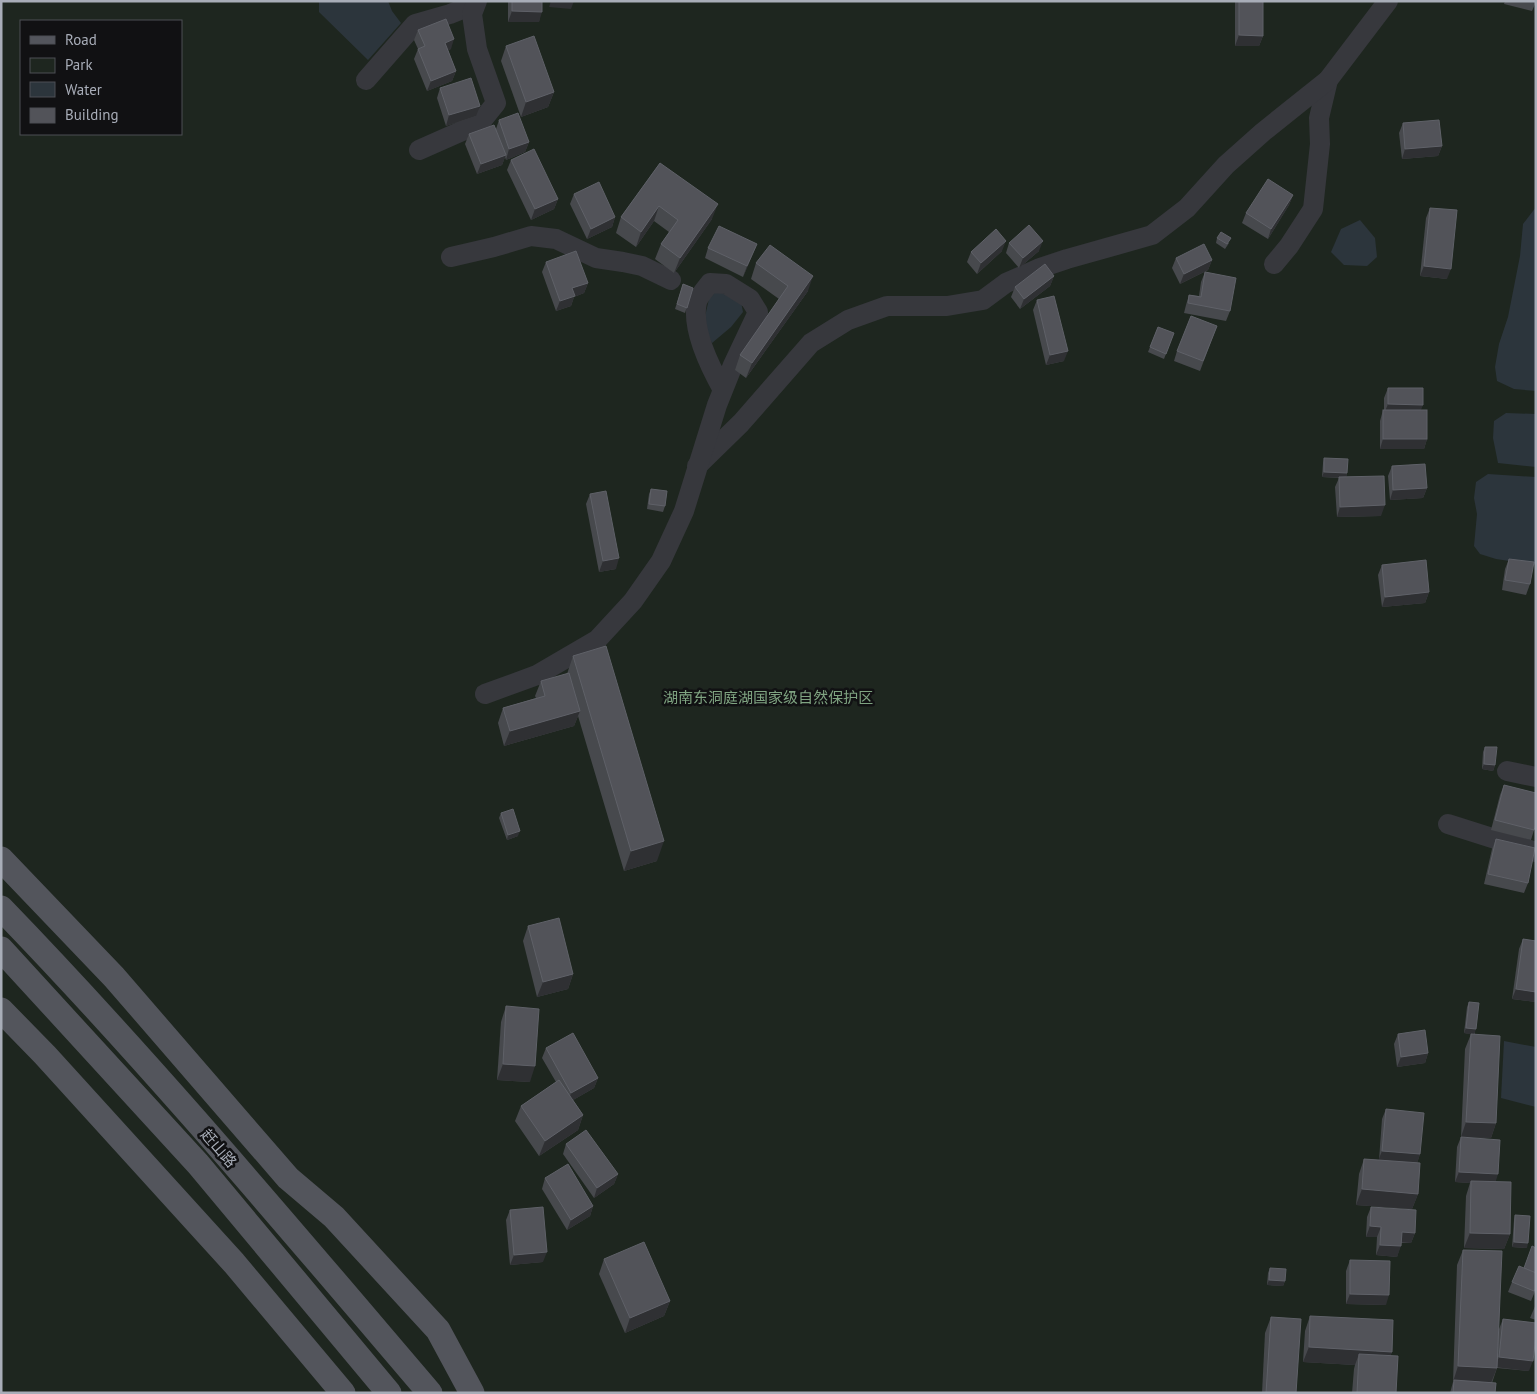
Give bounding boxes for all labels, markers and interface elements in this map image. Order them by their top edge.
legend [20,20,182,135]
text: Road [65,30,97,49]
text: Park [65,55,93,74]
text: Water [65,80,102,99]
text: Building [65,105,119,124]
park label: 湖南东洞庭湖国家级自然保护区 [663,688,873,707]
street label: 赶山路 [196,1124,241,1171]

